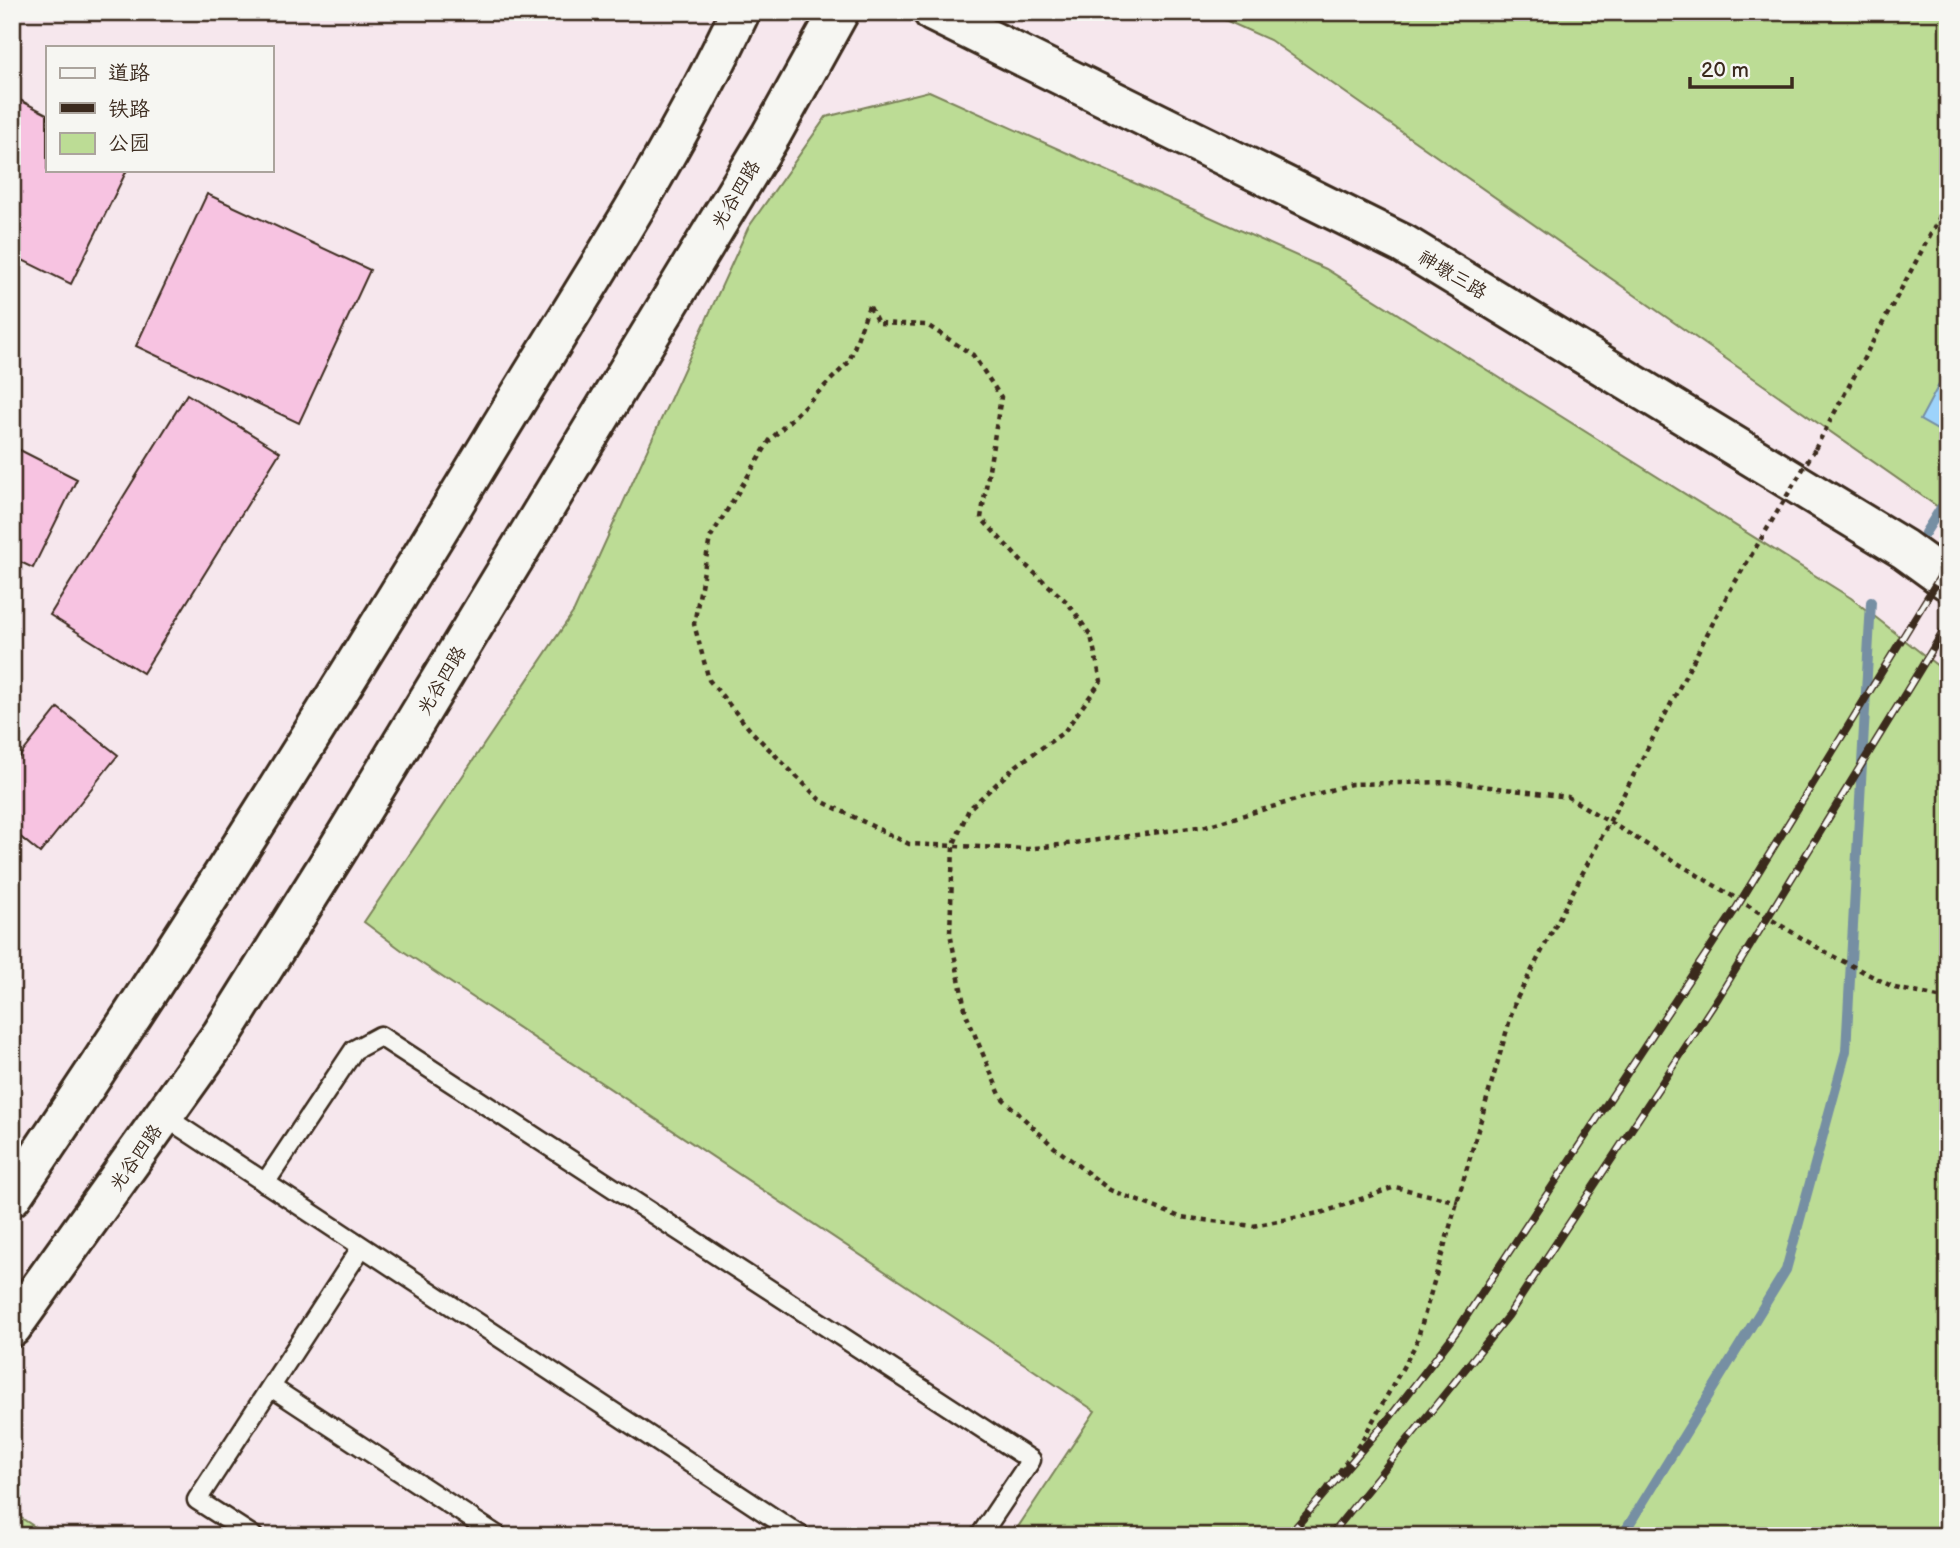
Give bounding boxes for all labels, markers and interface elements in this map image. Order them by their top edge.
legend [46,46,273,172]
scale bar [1690,46,1792,90]
text: 20 m [1701,58,1749,83]
text: 道路 [108,61,150,86]
text: 铁路 [108,97,150,122]
text: 公园 [108,131,150,156]
street label: 光谷四路 [707,156,766,233]
street label: 神墩三路 [1414,246,1491,305]
street label: 光谷四路 [413,642,472,719]
street label: 光谷四路 [105,1120,167,1196]

